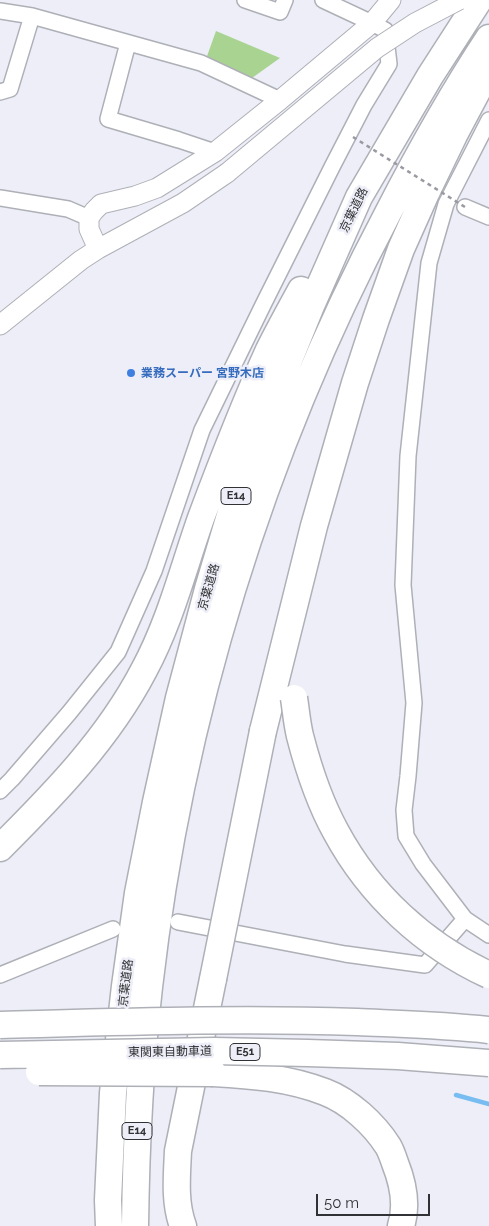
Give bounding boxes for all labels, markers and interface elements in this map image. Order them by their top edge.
street label: 京葉道路 [337,185,371,235]
place label: 業務スーパー 宮野木店 [141,366,264,380]
marker: 業務スーパー 宮野木店 [125,367,137,379]
road number: E14 [221,488,251,504]
street label: 京葉道路 [195,562,223,612]
street label: 京葉道路 [116,958,136,1008]
street label: 東関東自動車道 [128,1044,212,1060]
road number: E51 [230,1044,260,1060]
road number: E14 [122,1122,152,1140]
scale bar [319,1184,433,1216]
text: 50 m [324,1194,359,1212]

